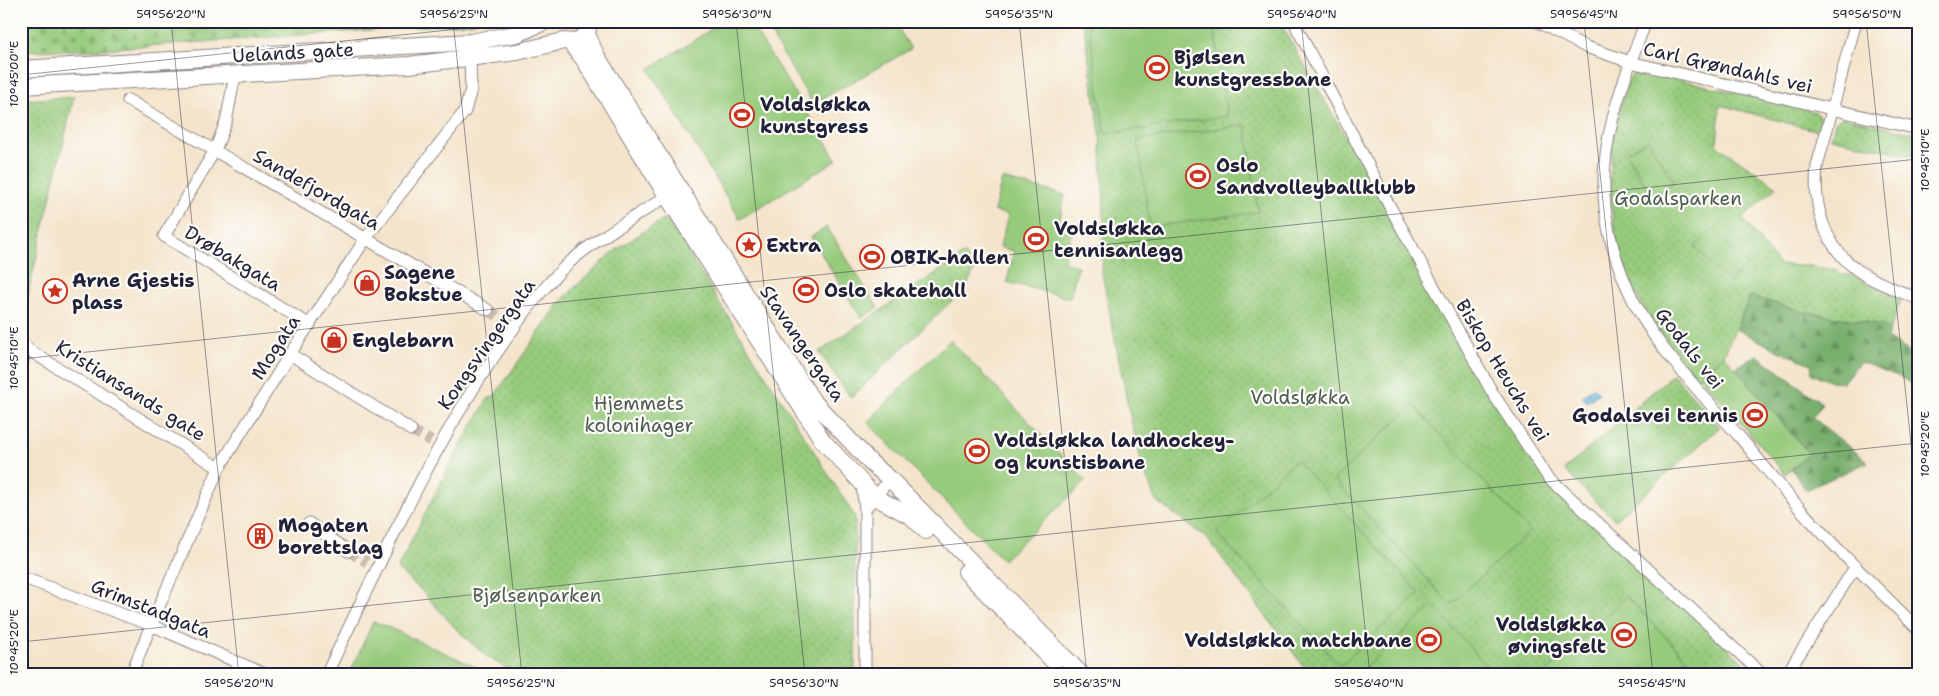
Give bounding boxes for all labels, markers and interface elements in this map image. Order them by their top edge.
text: 59°56'20"N [136,6,206,22]
text: 59°56'25"N [420,6,488,22]
text: 59°56'30"N [702,6,772,22]
text: 59°56'35"N [985,6,1053,22]
text: 59°56'40"N [1267,6,1337,22]
text: 59°56'45"N [1550,6,1618,22]
text: 59°56'50"N [1833,6,1901,22]
street label: Carl Grøndahls vei [1641,36,1815,99]
street label: Uelands gate [232,37,354,68]
text: 10°45'00"E [6,41,22,107]
place label: Bjølsen kunstgressbane [1174,45,1331,92]
sports icon: Bjølsen kunstgressbane [1144,55,1170,81]
place label: Voldsløkka kunstgress [760,92,870,139]
sports icon: Voldsløkka kunstgress [729,102,755,128]
text: 10°45'10"E [1917,128,1933,192]
street label: Sandefjordgata [249,143,385,236]
place label: Oslo Sandvolleyballklubb [1216,153,1416,200]
sports icon: Oslo Sandvolleyballklubb [1185,163,1211,189]
park label: Godalsparken [1614,186,1742,211]
place label: Voldsløkka tennisanlegg [1054,216,1183,263]
street label: Drøbakgata [180,220,286,297]
sports icon: Voldsløkka tennisanlegg [1023,226,1049,252]
place icon: Extra [736,232,762,258]
place label: Extra [766,233,821,258]
sports icon: OBIK-hallen [859,244,885,270]
place label: OBIK-hallen [890,245,1009,270]
place label: Sagene Bokstue [384,260,463,307]
place label: Arne Gjestis plass [72,268,195,315]
shop icon: Sagene Bokstue [354,270,380,296]
street label: Kongsvingergata [432,274,541,415]
sports icon: Oslo skatehall [793,277,819,303]
place icon: Arne Gjestis plass [42,278,68,304]
place label: Oslo skatehall [824,278,967,303]
street label: Stavangergata [754,280,851,407]
street label: Biskop Heuchs vei [1450,294,1555,446]
street label: Godals vei [1650,302,1729,394]
street label: Mogata [245,310,306,384]
text: 10°45'10"E [6,326,22,390]
shop icon: Englebarn [321,327,347,353]
place label: Englebarn [352,328,454,353]
street label: Kristiansands gate [51,334,210,447]
park label: Voldsløkka [1250,385,1350,410]
park label: Hjemmets kolonihager [584,391,694,438]
sports icon: Godalsvei tennis [1742,402,1768,428]
place label: Godalsvei tennis [1572,403,1738,428]
text: 10°45'20"E [1917,411,1933,477]
place label: Voldsløkka landhockey- og kunstisbane [994,428,1235,475]
sports icon: Voldsløkka landhockey- og kunstisbane [964,438,990,464]
place label: Mogaten borettslag [278,513,383,560]
building icon: Mogaten borettslag [247,523,273,549]
street label: Grimstadgata [87,573,215,644]
park label: Bjølsenparken [472,583,602,608]
text: 10°45'20"E [6,609,22,675]
place label: Voldsløkka øvingsfelt [1496,612,1606,659]
sports icon: Voldsløkka øvingsfelt [1611,622,1637,648]
sports icon: Voldsløkka matchbane [1416,627,1442,653]
place label: Voldsløkka matchbane [1184,628,1412,653]
text: 59°56'20"N [204,675,274,691]
text: 59°56'25"N [487,675,555,691]
text: 59°56'30"N [769,675,839,691]
text: 59°56'35"N [1053,675,1121,691]
text: 59°56'40"N [1334,675,1404,691]
text: 59°56'45"N [1618,675,1686,691]

